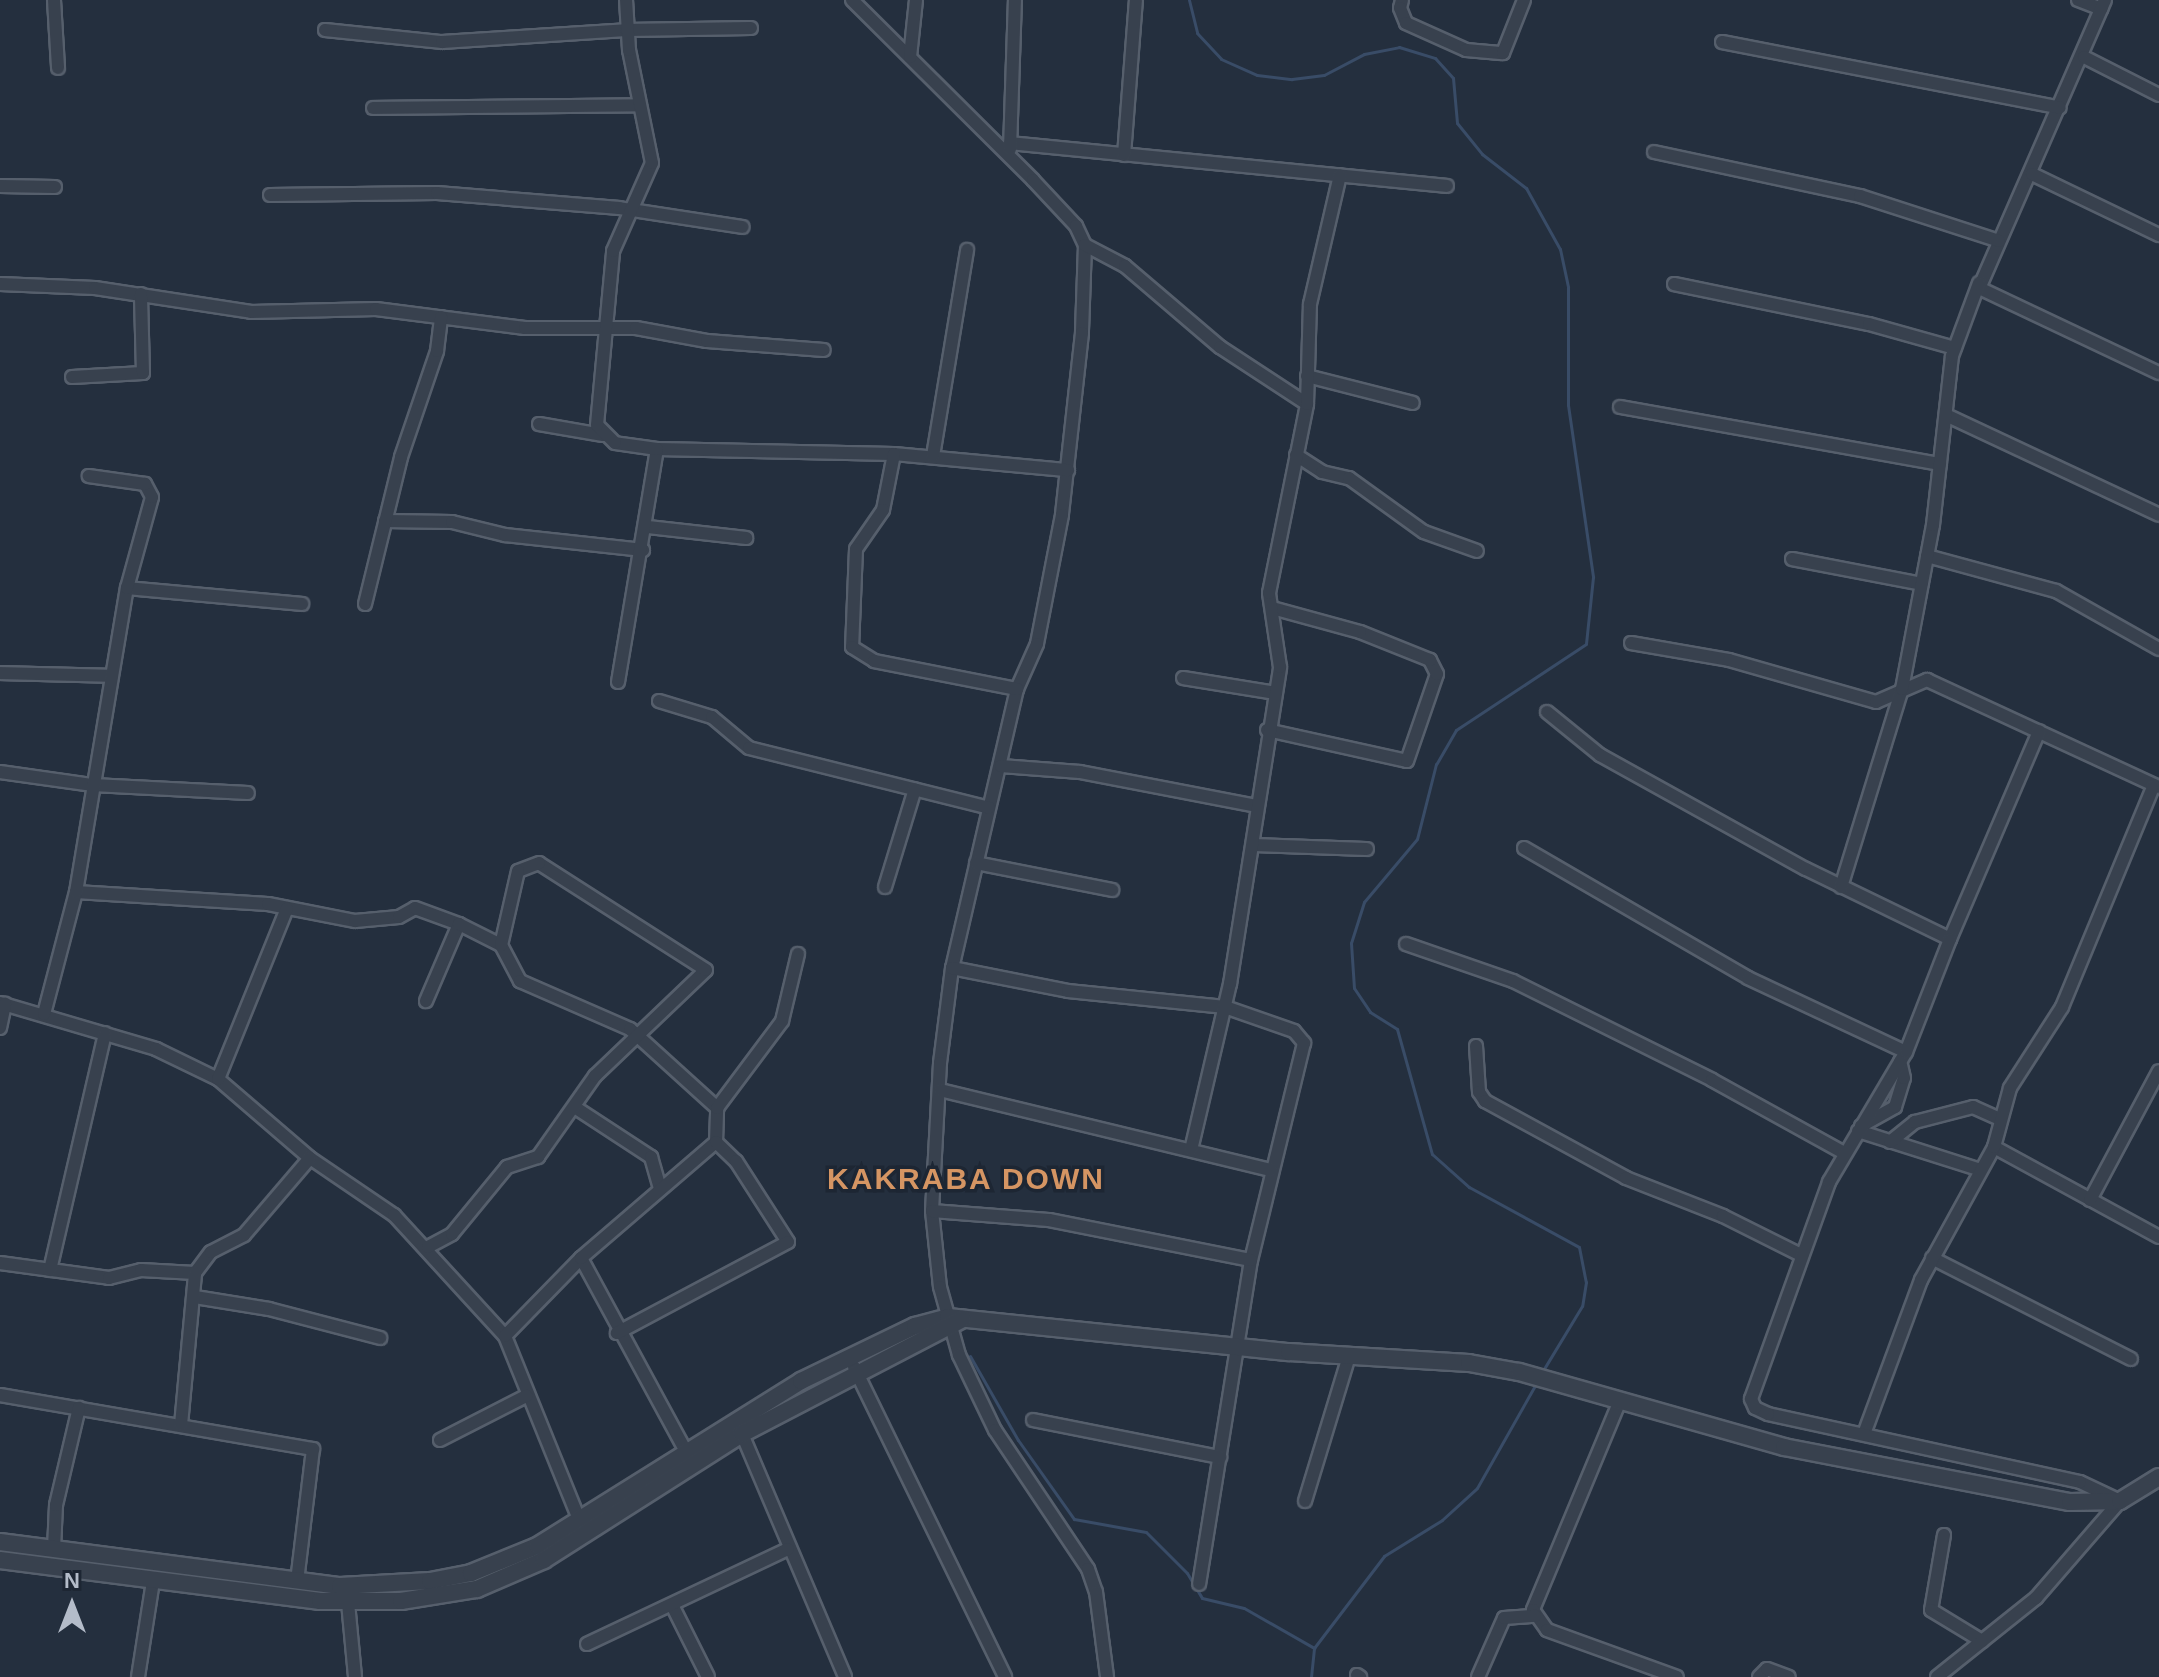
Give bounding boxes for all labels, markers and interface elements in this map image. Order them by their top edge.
district label: KAKRABA DOWN [827,1161,1105,1197]
north arrow [32,1565,112,1645]
text: N [64,1568,80,1593]

